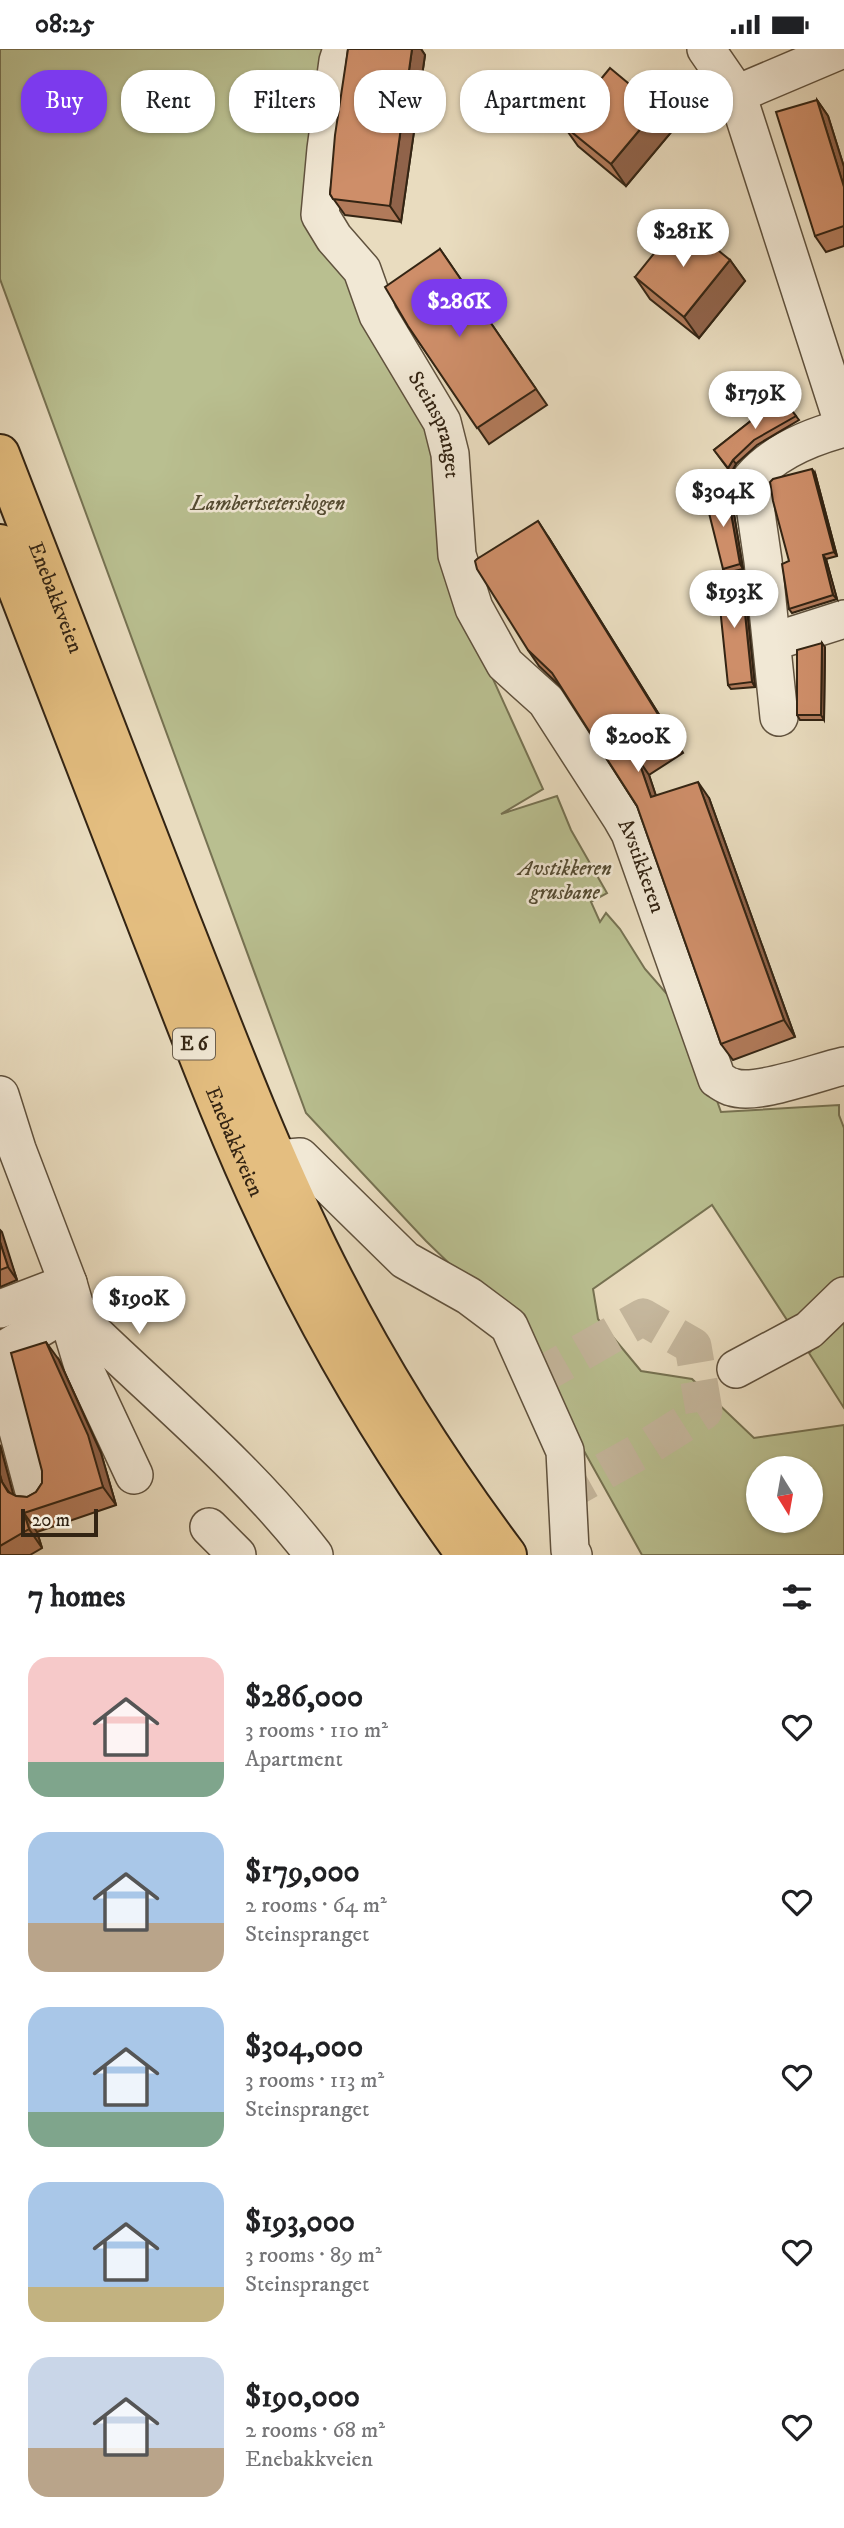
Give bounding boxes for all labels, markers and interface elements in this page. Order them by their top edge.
text: 08:25 [35,8,94,41]
chip: Buy [21,70,107,133]
chip: Rent [121,70,215,133]
chip: Filters [229,70,340,133]
chip: New [354,70,446,133]
chip: Apartment [460,70,610,133]
chip: House [624,70,733,133]
pin: $281K [634,209,732,269]
text: $281K [653,217,713,246]
pin: $286K [410,279,508,339]
text: $286K [427,287,491,316]
street label: Steinspranget [402,367,465,479]
pin: $179K [706,371,804,431]
text: $179K [725,379,785,408]
pin: $304K [674,469,772,529]
text: $304K [692,477,754,506]
park label: Lambertseterskogen [190,491,345,517]
street label: Enebakkveien [22,538,88,657]
pin: $193K [685,571,783,630]
text: $193K [705,578,763,607]
pin: $200K [589,715,687,774]
text: $200K [606,722,670,751]
street label: Avstikkeren [612,814,670,916]
park label: Avstikkeren grusbane [516,856,612,906]
road number: E 6 [173,1028,215,1059]
street label: Enebakkveien [199,1083,269,1201]
pin: $190K [90,1277,188,1336]
text: $190K [109,1284,169,1313]
north arrow [746,1456,822,1533]
map controls [746,1456,823,1533]
scale bar [21,1506,98,1538]
text: 20 m [32,1509,70,1532]
icon: filters [778,1578,816,1616]
text: 7 homes [28,1579,125,1616]
text: $286,000 [245,1679,363,1716]
icon: home [84,1685,168,1769]
icon: heart [778,1708,816,1746]
text: 3 rooms · 110 m² [245,1716,388,1745]
text: Apartment [245,1745,343,1774]
text: $179,000 [245,1854,360,1891]
icon: home [84,1860,168,1944]
icon: heart [778,1883,816,1921]
text: 2 rooms · 64 m² [245,1891,387,1920]
text: Steinspranget [245,1920,369,1949]
text: $304,000 [245,2029,363,2066]
icon: home [84,2035,168,2119]
icon: heart [778,2058,816,2096]
text: 3 rooms · 113 m² [245,2066,384,2095]
text: Steinspranget [245,2095,369,2124]
text: $193,000 [245,2204,355,2241]
icon: home [84,2210,168,2294]
icon: heart [778,2233,816,2271]
text: 3 rooms · 89 m² [245,2241,382,2270]
text: Steinspranget [245,2270,369,2299]
text: $190,000 [245,2379,360,2416]
icon: home [84,2385,168,2469]
icon: heart [778,2408,816,2446]
text: 2 rooms · 68 m² [245,2416,385,2445]
text: Enebakkveien [245,2445,373,2474]

